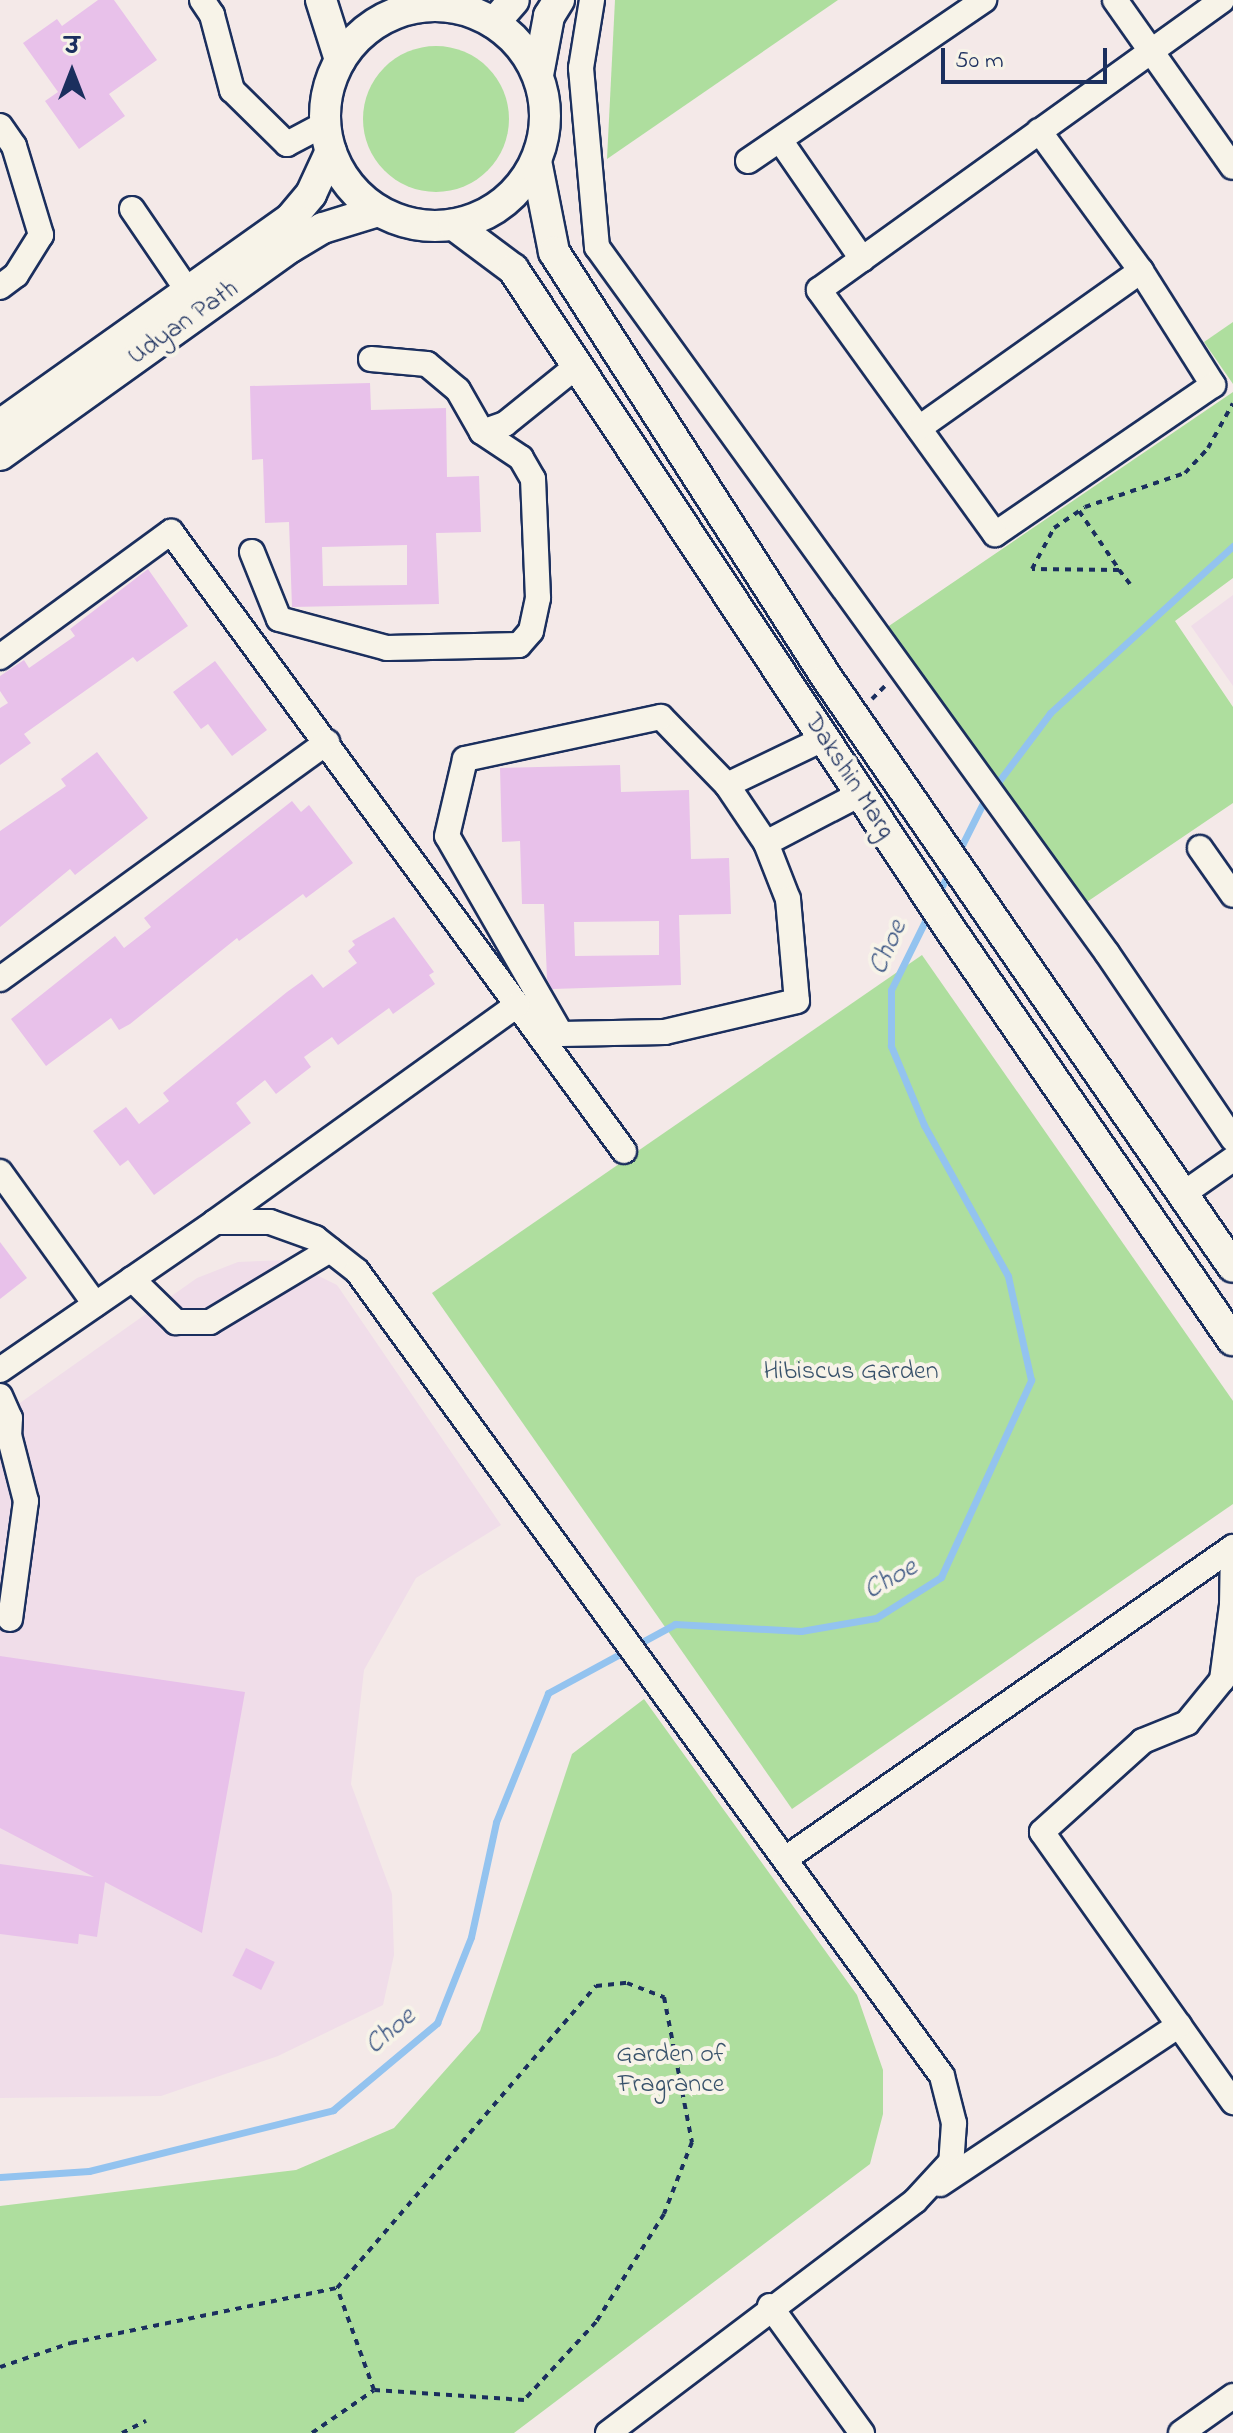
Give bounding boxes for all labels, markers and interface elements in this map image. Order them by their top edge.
north arrow [32,32,112,112]
text: उ [65,32,79,64]
scale bar [945,32,1111,82]
text: 50 m [955,44,1004,79]
street label: Udyan Path [123,275,245,373]
street label: Dakshin Marg [796,708,900,846]
water label: Choe [862,916,916,980]
park label: Hibiscus Garden [764,1357,938,1389]
water label: Choe [858,1552,924,1608]
water label: Choe [359,2001,423,2063]
park label: Garden of Fragrance [616,2040,726,2102]

